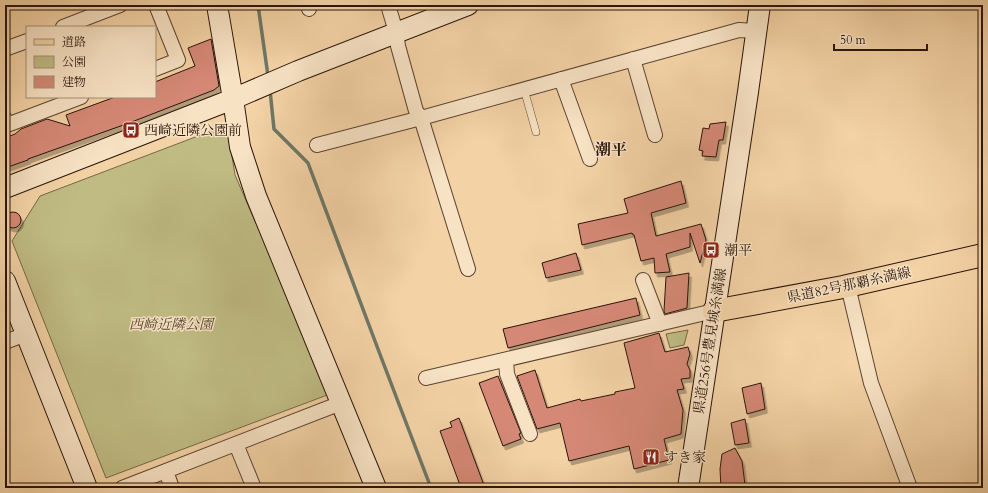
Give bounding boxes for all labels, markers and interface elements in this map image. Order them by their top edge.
legend [26,26,156,98]
scale bar [834,26,927,52]
text: 50 m [840,32,867,48]
text: 道路 [62,34,86,50]
text: 公園 [62,54,86,70]
text: 建物 [62,74,86,90]
bus stop icon: 西崎近隣公園前 [121,120,141,140]
place label: 西崎近隣公園前 [144,121,242,140]
district label: 潮平 [595,139,627,161]
bus stop icon: 潮平 [701,240,721,260]
place label: 潮平 [724,241,752,260]
street label: 県道82号那覇糸満線 [785,263,913,307]
street label: 県道256号豊見城糸満線 [689,267,731,415]
park label: 西崎近隣公園 [129,315,215,334]
restaurant icon: すき家 [641,447,661,467]
place label: すき家 [664,448,706,467]

